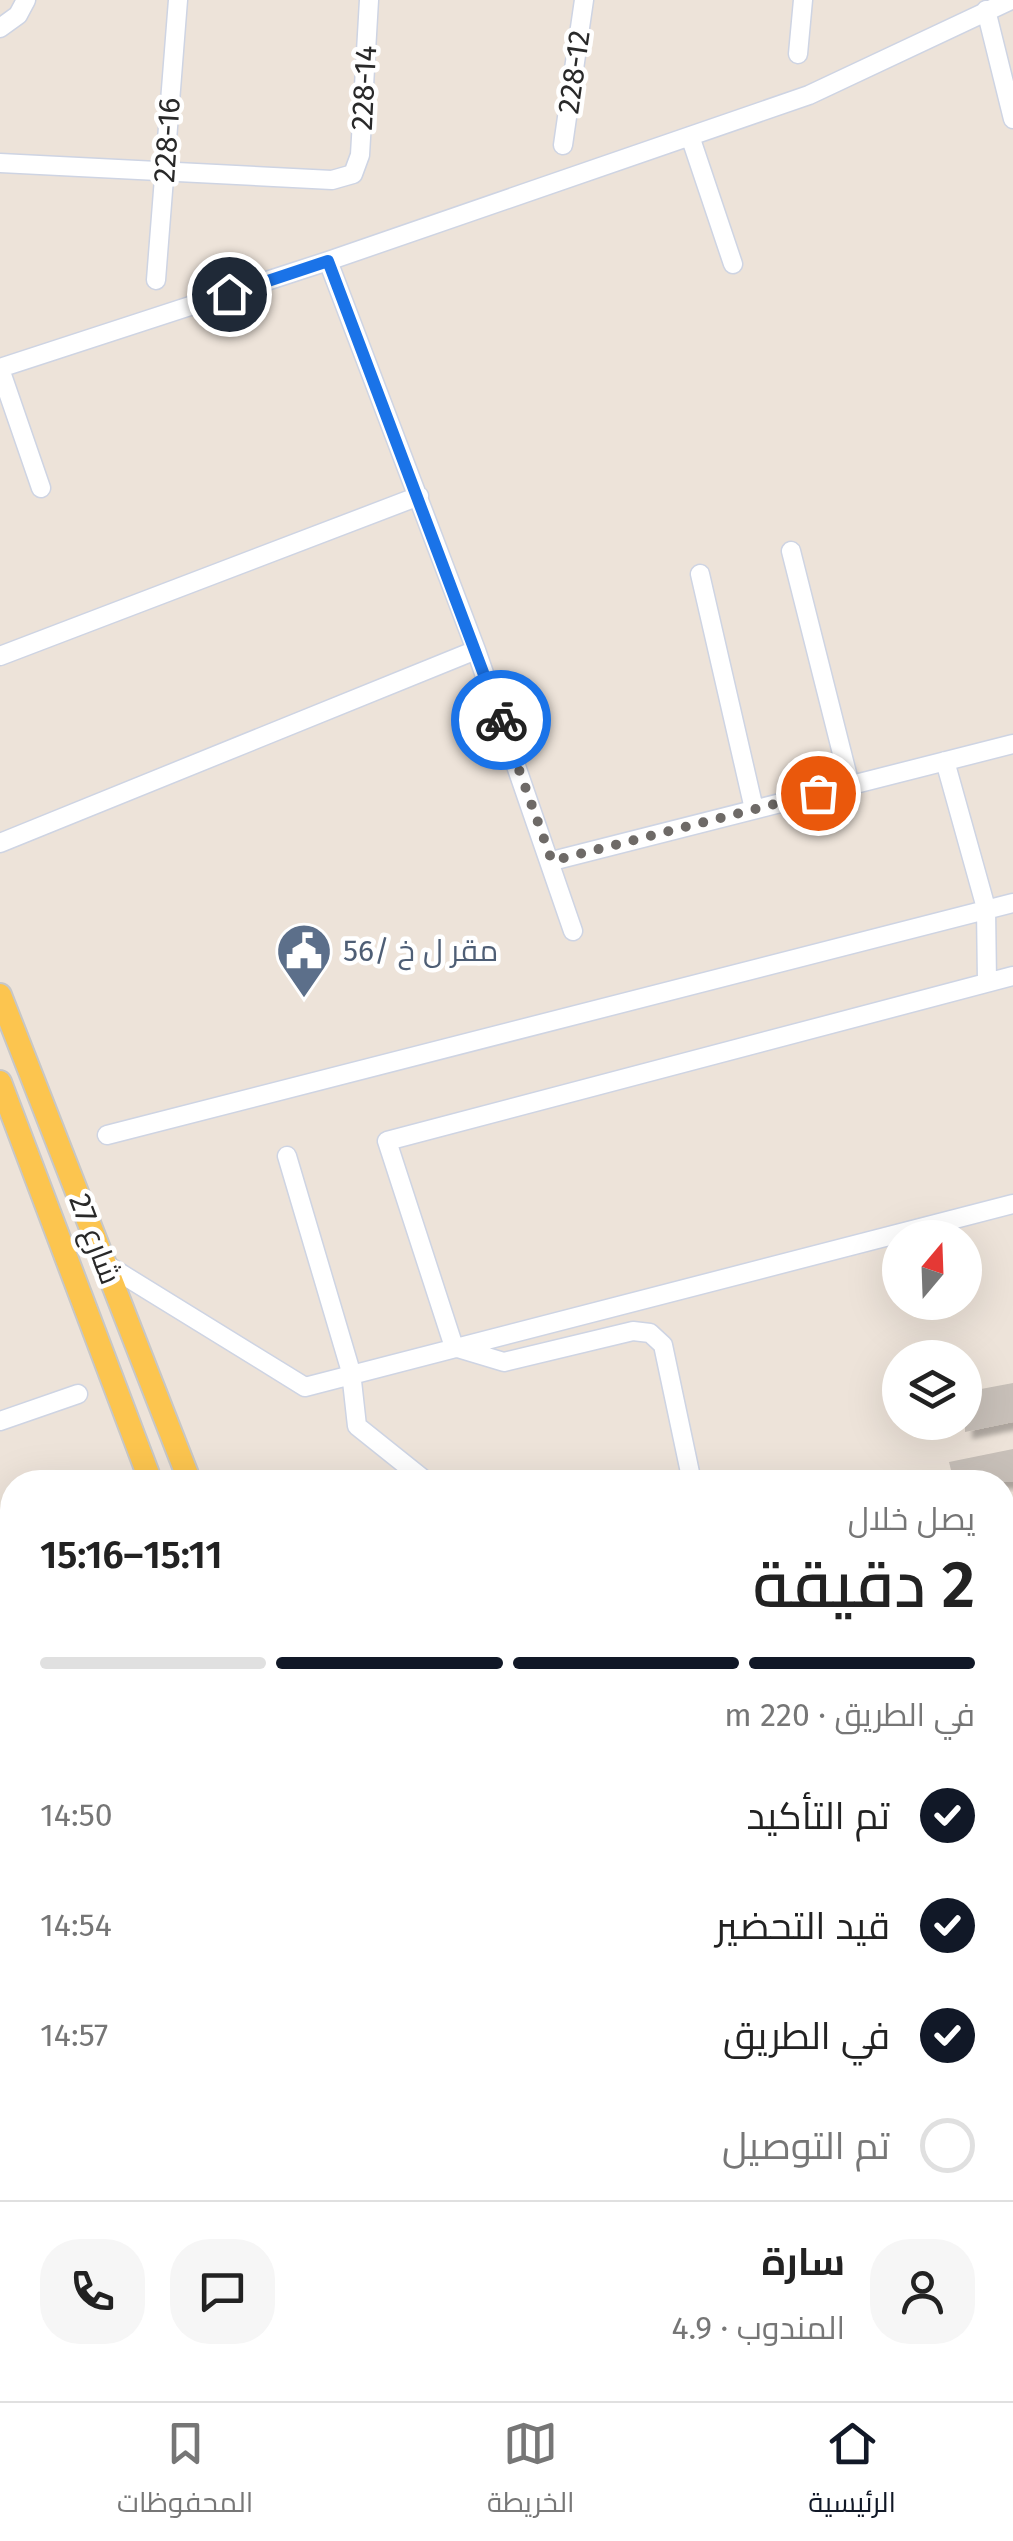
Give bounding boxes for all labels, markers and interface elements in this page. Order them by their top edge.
street label: 228-12 [550,28,598,116]
street label: 228-14 [344,44,384,131]
street label: 228-16 [146,96,188,184]
pin [187,252,272,337]
icon: home [202,267,257,322]
courier [451,670,551,770]
icon: bike [474,693,529,748]
pin [776,751,861,836]
icon: bag [791,766,846,821]
public building icon: مقر ل خ /56 [274,921,334,1000]
place label: مقر ل خ /56 [343,933,498,971]
street label: شارع 27 [59,1189,129,1290]
north arrow [882,1220,982,1320]
map controls [882,1220,982,1440]
button: layers [882,1340,982,1440]
text: يصل خلال [848,1500,975,1538]
text: 15:11–15:16 [40,1532,223,1578]
text: 2 دقيقة [753,1546,975,1624]
text: في الطريق · 220 m [724,1696,975,1734]
icon: check [920,1788,975,1843]
text: تم التأكيد [746,1793,890,1839]
text: 14:50 [40,1796,113,1834]
icon: check [920,1898,975,1953]
text: قيد التحضير [716,1903,890,1949]
text: 14:54 [40,1906,112,1944]
icon: check [920,2008,975,2063]
text: في الطريق [723,2013,890,2059]
text: 14:57 [40,2016,108,2054]
text: تم التوصيل [722,2123,890,2169]
button: phone [40,2239,145,2344]
button: chat [170,2239,275,2344]
text: سارة [762,2239,845,2285]
button: person [870,2239,975,2344]
text: المندوب · 4.9 [671,2309,845,2347]
tab: المحفوظات [117,2416,253,2528]
tab: الخريطة [487,2416,574,2528]
tab: الرئيسية [808,2416,896,2528]

